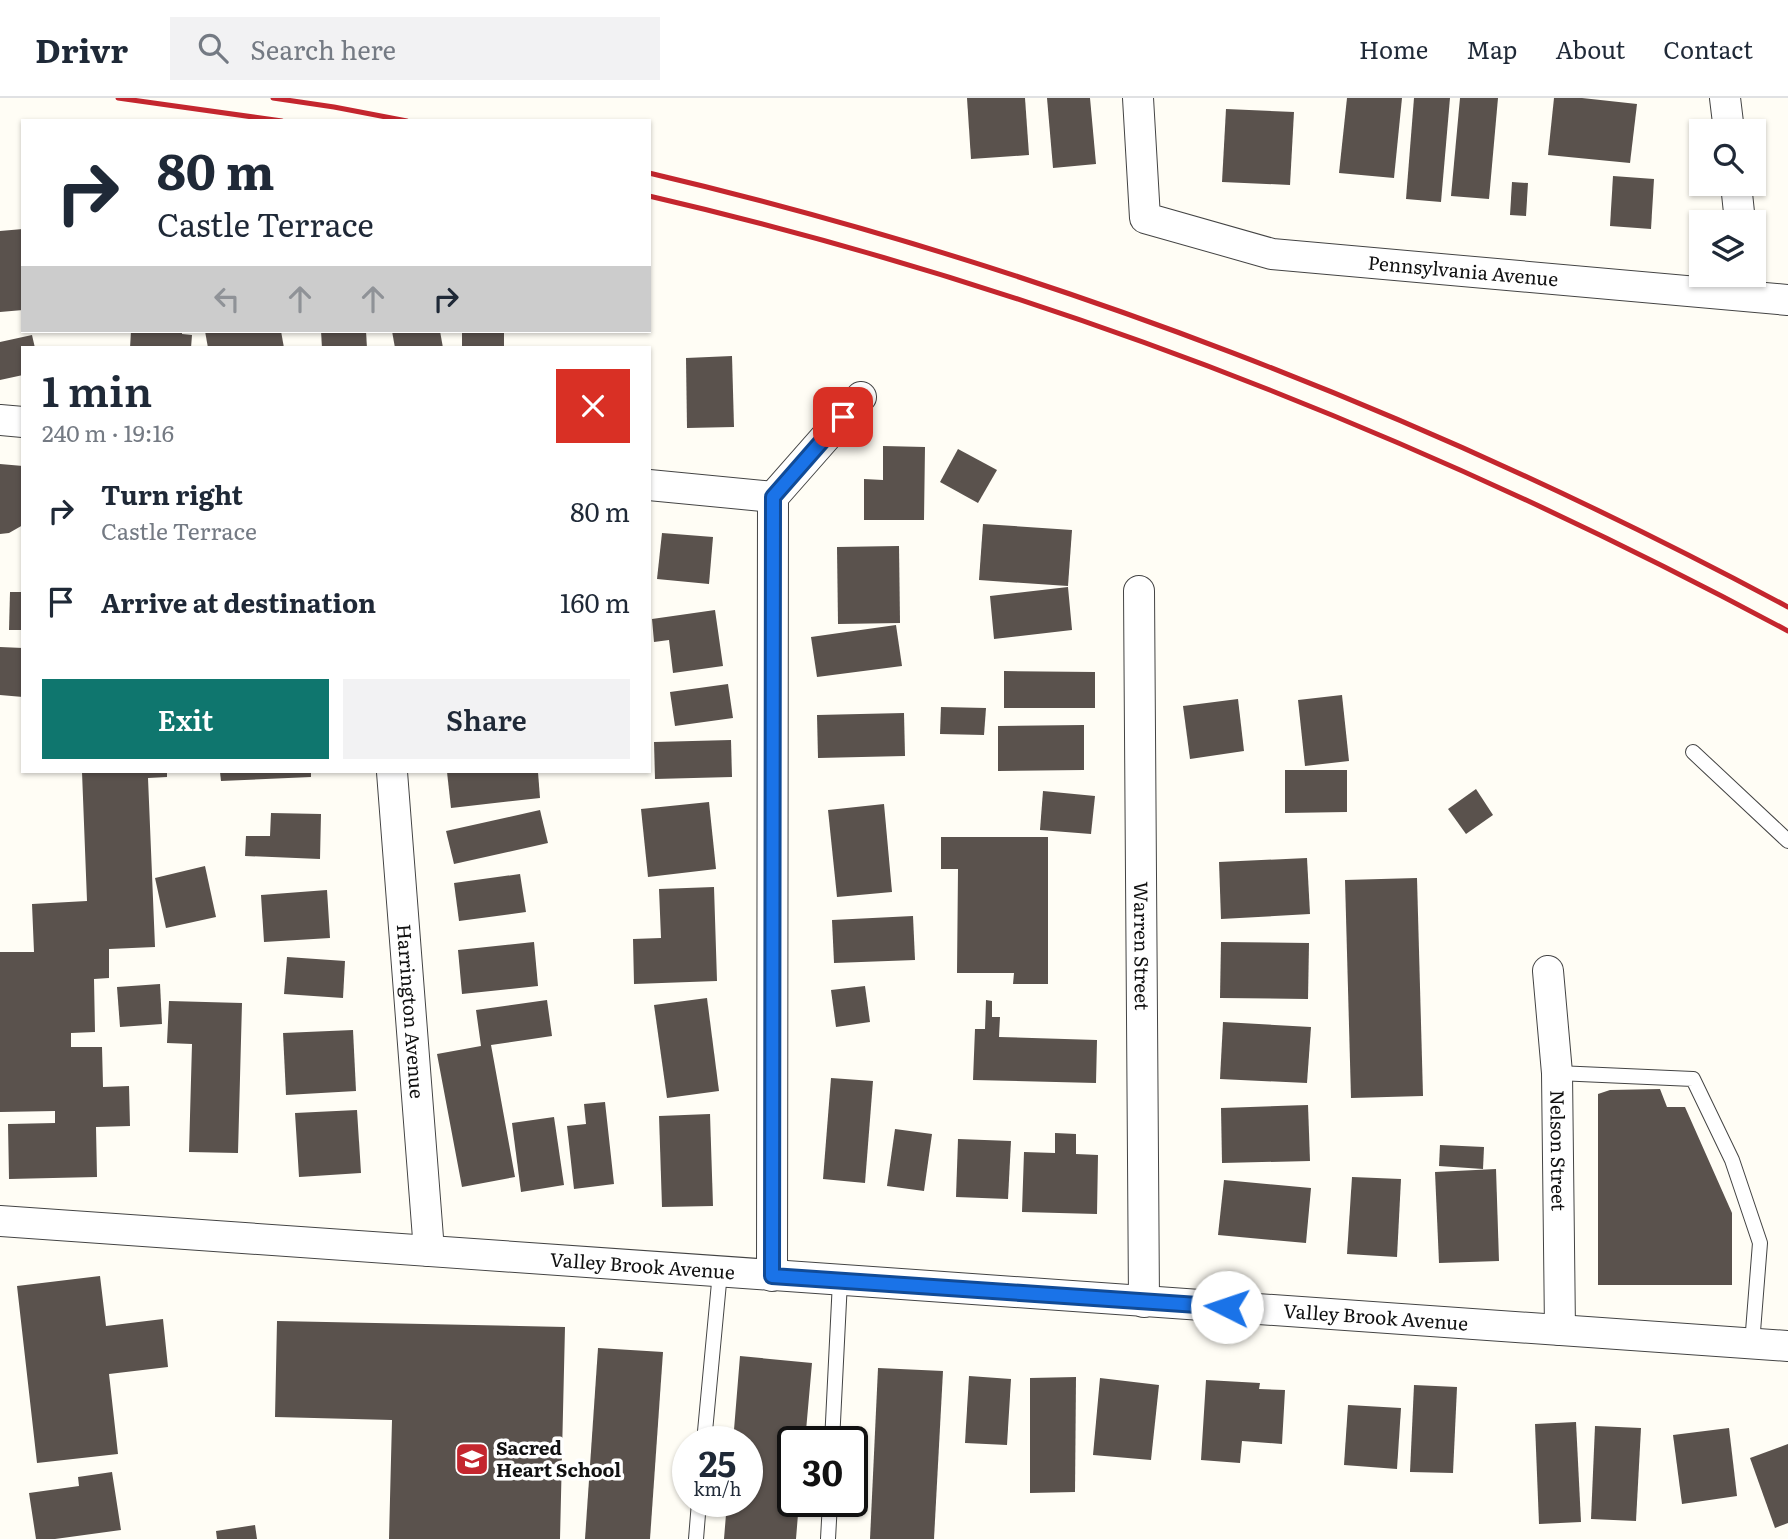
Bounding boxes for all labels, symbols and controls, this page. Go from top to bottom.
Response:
search box [170,17,660,80]
text: Drivr [35,24,128,73]
icon: search [194,29,232,67]
text: Search here [250,29,396,68]
text: Home [1359,31,1428,66]
text: Map [1466,31,1517,66]
text: About [1555,31,1625,66]
text: Contact [1663,31,1753,66]
map controls [1689,119,1766,287]
button: search [1689,119,1766,196]
text: 80 m [157,132,275,205]
icon: right [42,147,133,238]
text: Castle Terrace [157,199,374,247]
button: layers [1689,210,1766,287]
street label: Pennsylvania Avenue [1367,248,1560,292]
icon: left [208,280,246,318]
icon: ahead [281,280,319,318]
icon: ahead [354,280,392,318]
icon: right [427,280,465,318]
text: 1 min [42,358,152,420]
button: close [556,369,630,443]
pin [813,387,873,447]
icon: arrive [824,398,862,436]
text: 240 m · 19:16 [42,415,174,449]
text: Turn right [101,474,243,513]
text: 80 m [570,491,630,530]
icon: right [42,492,80,530]
text: Castle Terrace [101,513,257,547]
text: Arrive at destination [101,582,376,621]
text: 160 m [560,582,630,621]
icon: arrive [42,583,80,621]
button: Exit [42,679,329,759]
button: Share [343,679,630,759]
street label: Warren Street [1128,881,1157,1011]
street label: Harrington Avenue [391,923,432,1100]
street label: Nelson Street [1544,1090,1574,1212]
street label: Valley Brook Avenue [549,1244,736,1285]
position arrow [1190,1270,1264,1344]
street label: Valley Brook Avenue [1282,1296,1469,1337]
speed limit sign: 30 [777,1426,868,1517]
place label: Sacred Heart School [496,1433,621,1483]
text: 25 [699,1436,736,1488]
school or university icon: Sacred Heart School [453,1440,491,1478]
text: km/h [694,1475,741,1502]

